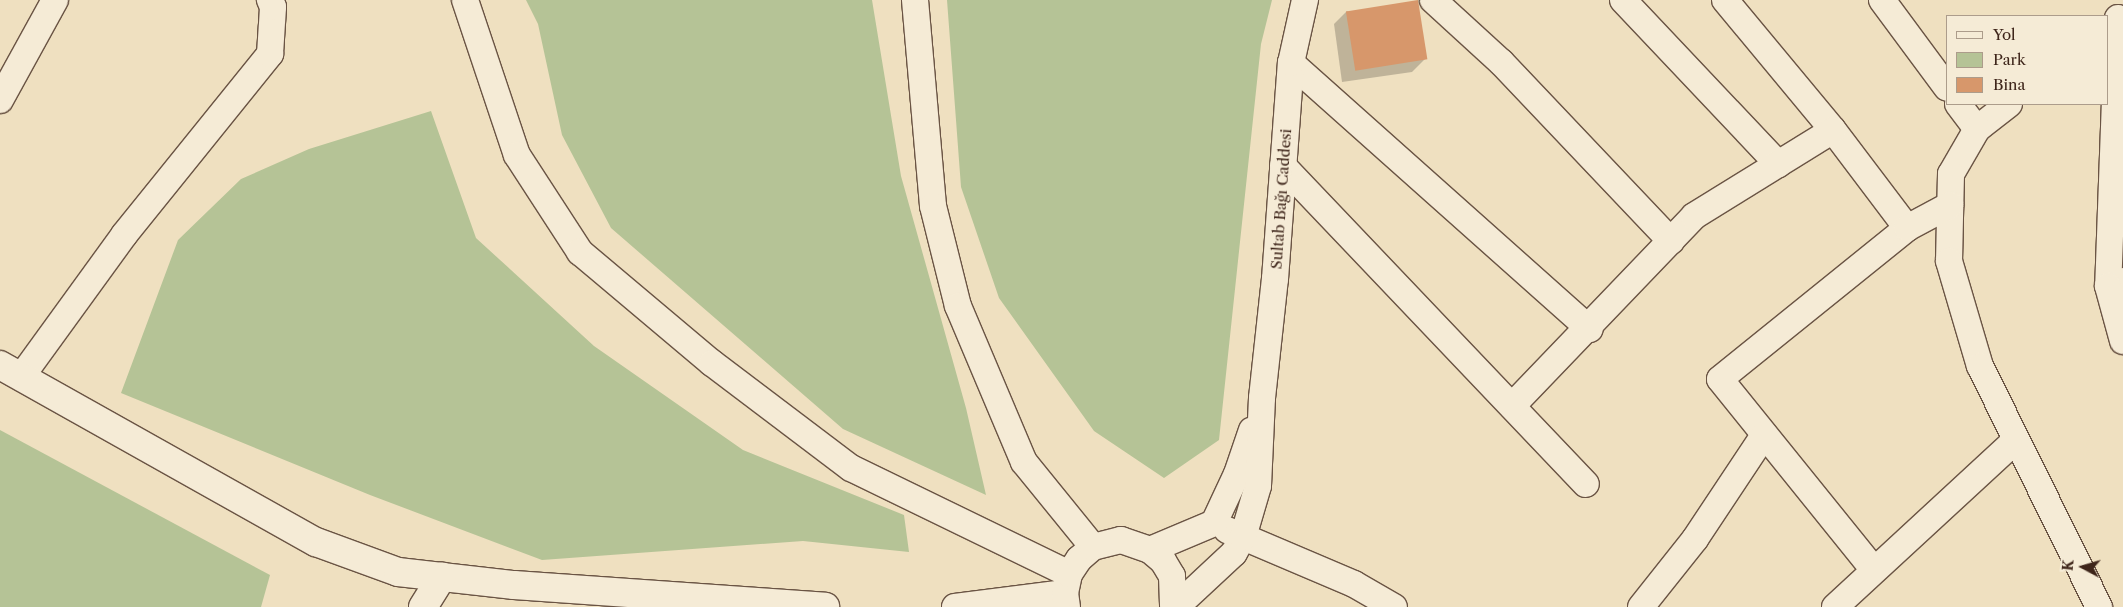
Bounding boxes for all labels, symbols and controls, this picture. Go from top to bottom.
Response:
legend [1946,15,2108,105]
text: Yol [1993,25,2016,44]
text: Park [1993,50,2026,69]
text: Bina [1993,75,2025,94]
street label: Sultab Bağı Caddesi [1267,128,1295,270]
north arrow [2058,542,2108,592]
text: K [2059,559,2078,572]

